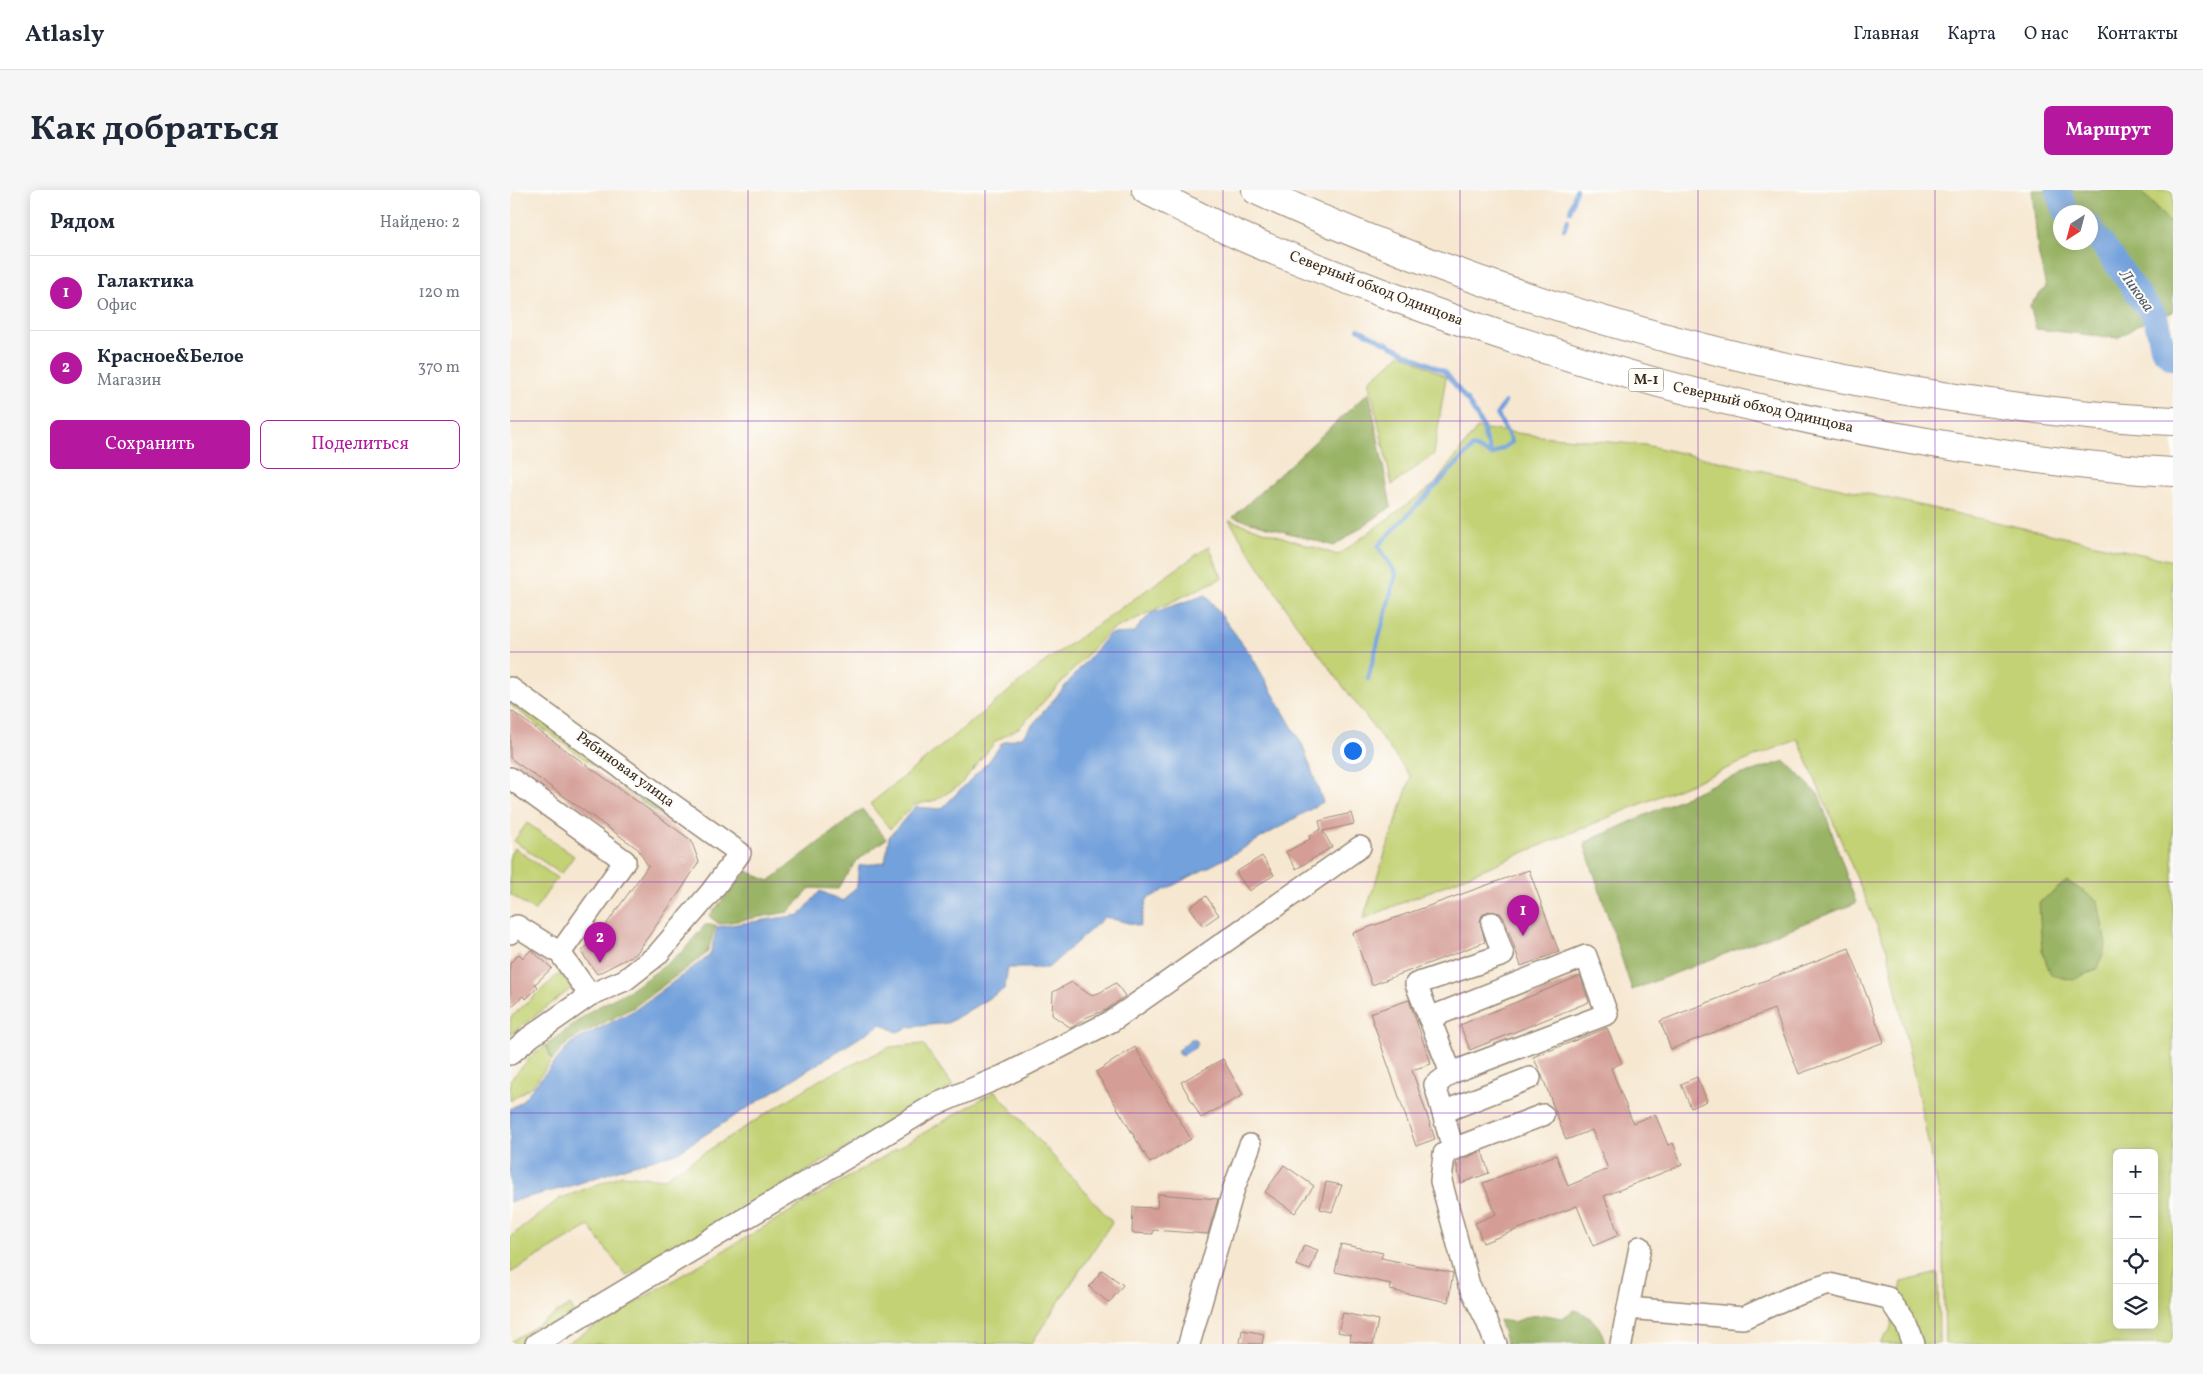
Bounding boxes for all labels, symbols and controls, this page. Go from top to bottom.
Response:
text: Atlasly [25,18,104,52]
text: Главная [1853,22,1919,47]
text: Карта [1947,22,1996,47]
text: О нас [2024,22,2069,47]
text: Контакты [2097,22,2178,47]
text: Как добраться [30,106,279,154]
button: Маршрут [2044,106,2173,155]
north arrow [2053,205,2098,250]
text: Рядом [50,208,115,237]
text: Найдено: 2 [380,212,460,234]
street label: Северный обход Одинцова [1286,246,1466,332]
water label: Ликова [2113,264,2159,317]
text: Галактика [97,269,194,295]
text: 1 [63,282,69,304]
text: 120 m [418,282,460,304]
text: Офис [97,295,137,317]
text: Красное&Белое [97,344,244,370]
text: 2 [62,357,70,379]
text: 370 m [418,357,460,379]
road number: М-1 [1628,368,1664,392]
text: Магазин [97,370,161,392]
street label: Северный обход Одинцова [1671,377,1855,439]
button: Сохранить [50,420,250,469]
button: Поделиться [260,420,460,469]
street label: Рябиновая улица [571,727,679,813]
your location [1340,738,1366,764]
pin: 1 [1507,895,1539,936]
pin: 2 [584,922,616,963]
map controls [2113,1149,2158,1329]
button: + [2113,1149,2158,1194]
button: − [2113,1194,2158,1239]
button: locate [2113,1239,2158,1284]
button: layers [2113,1284,2158,1329]

